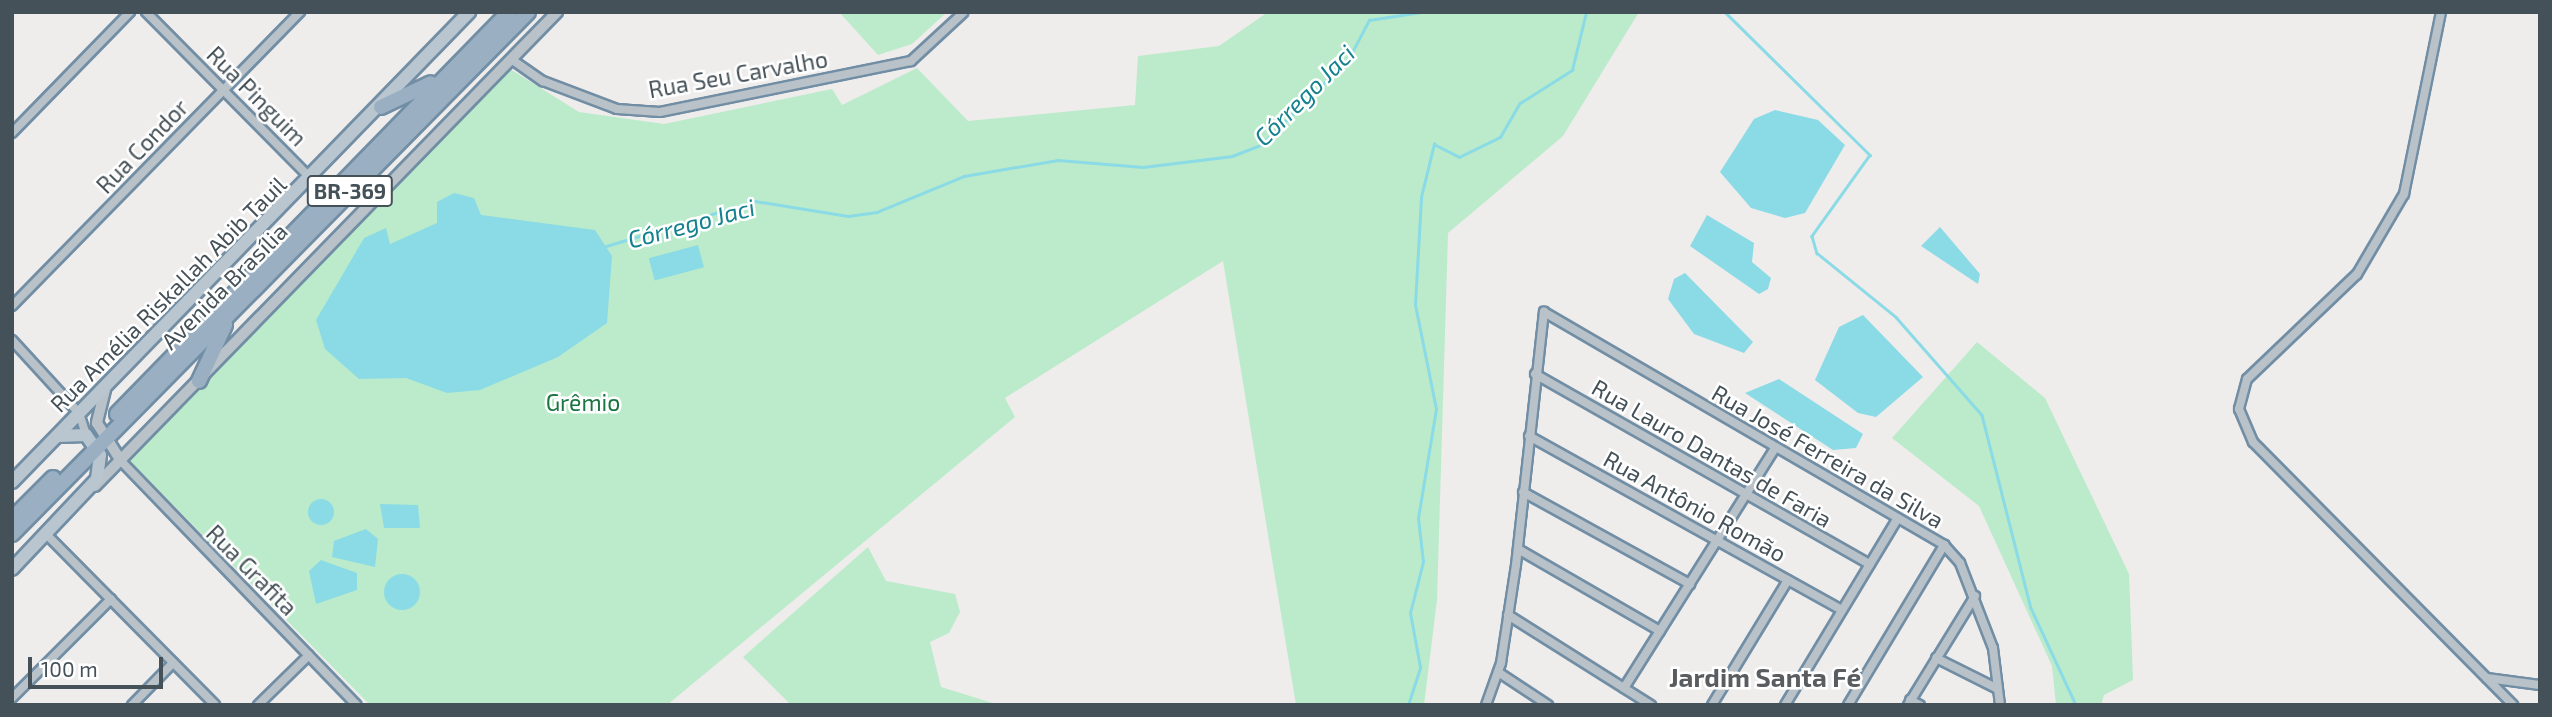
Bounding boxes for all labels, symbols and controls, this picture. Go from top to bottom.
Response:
water label: Córrego Jaci [1248,39,1360,151]
street label: Rua Pinguim [201,40,313,152]
street label: Rua Seu Carvalho [646,45,830,103]
street label: Rua Condor [90,93,194,199]
street label: Rua Amélia Riskallah Abib Tauil [44,170,292,418]
road number: BR-369 [306,174,394,208]
water label: Córrego Jaci [624,192,758,254]
street label: Avenida Brasília [155,217,293,355]
street label: Rua Lauro Dantas de Faria [1587,373,1837,533]
street label: Rua José Ferreira da Silva [1707,378,1949,534]
park label: Grêmio [546,388,620,416]
street label: Rua Antônio Romão [1599,444,1791,568]
street label: Rua Grafita [201,519,303,621]
scale bar [32,644,166,688]
text: 100 m [41,656,98,681]
district label: Jardim Santa Fé [1669,661,1861,693]

